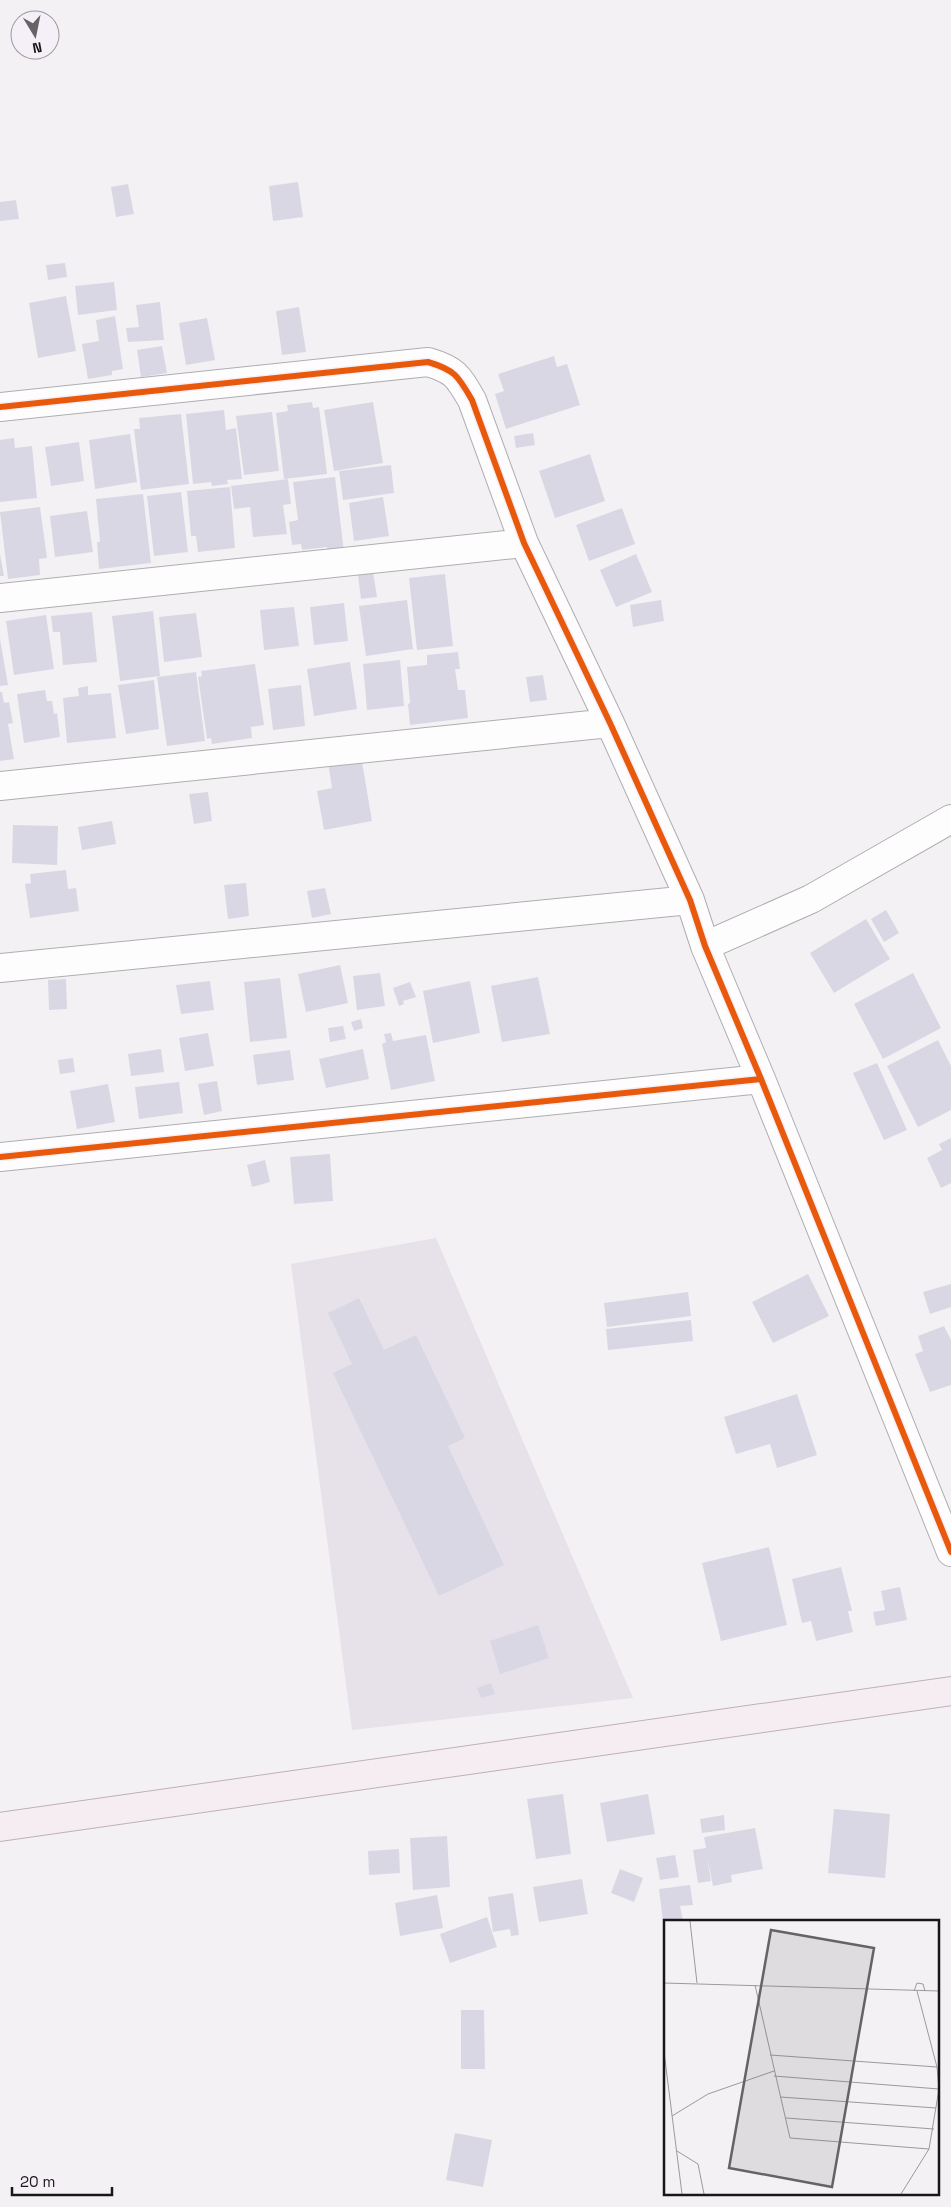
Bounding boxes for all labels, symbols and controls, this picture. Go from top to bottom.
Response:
north arrow [10,10,60,60]
text: N [31,38,43,57]
inset map [664,1920,938,2194]
scale bar [12,2164,112,2196]
text: 20 m [20,2172,55,2191]

